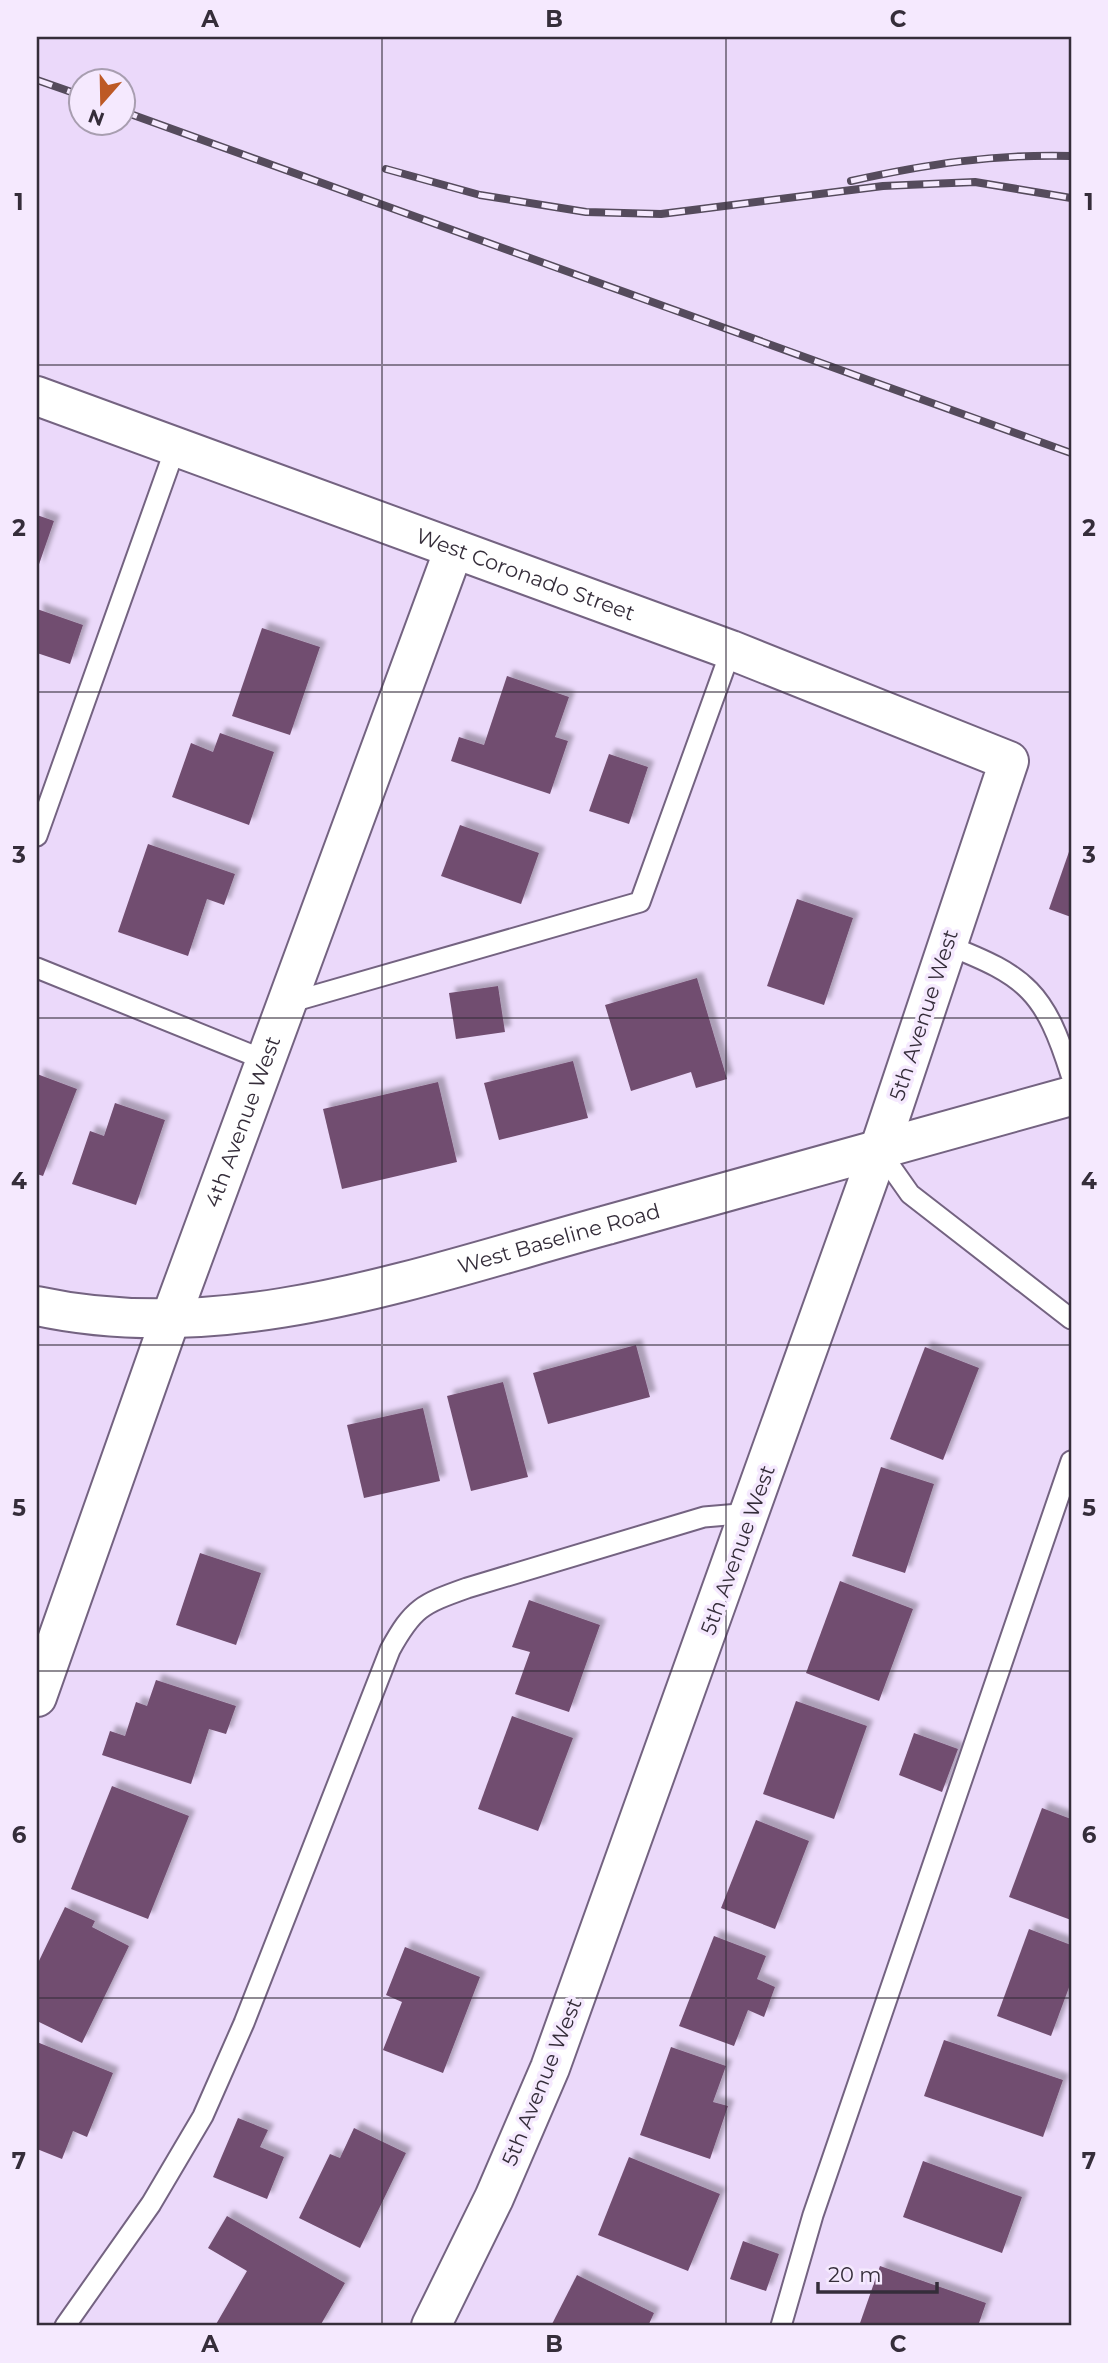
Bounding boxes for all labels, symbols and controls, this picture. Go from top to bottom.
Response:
text: A [200,5,219,33]
text: B [545,5,563,33]
text: C [890,5,907,33]
north arrow [66,66,136,136]
text: N [85,104,108,131]
text: 1 [14,188,24,216]
text: 1 [1084,188,1094,216]
text: 2 [12,514,26,542]
text: 2 [1082,514,1096,542]
street label: West Coronado Street [413,523,638,626]
text: 3 [11,841,26,869]
text: 3 [1081,841,1096,869]
street label: 5th Avenue West [884,926,963,1104]
street label: 4th Avenue West [200,1033,285,1211]
text: 4 [11,1167,27,1195]
text: 4 [1081,1167,1097,1195]
street label: West Baseline Road [455,1198,663,1279]
street label: 5th Avenue West [695,1462,780,1638]
text: 5 [12,1494,26,1522]
text: 5 [1082,1494,1096,1522]
text: 6 [12,1821,27,1849]
text: 6 [1082,1821,1097,1849]
street label: 5th Avenue West [497,1994,587,2169]
text: 7 [12,2147,26,2175]
text: 7 [1082,2147,1096,2175]
scale bar [818,2251,936,2295]
text: 20 m [828,2262,882,2287]
text: A [200,2330,219,2358]
text: B [545,2330,563,2358]
text: C [890,2330,907,2358]

